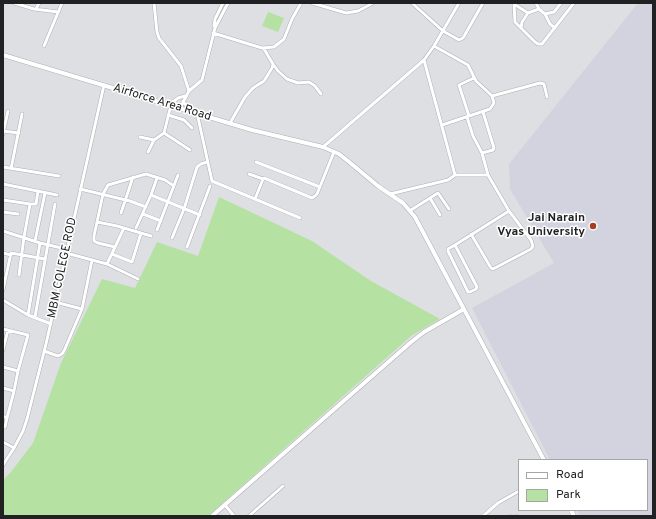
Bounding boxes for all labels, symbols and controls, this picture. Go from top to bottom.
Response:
street label: Airforce Area Road [111,81,213,125]
place label: Jai Narain Vyas University [497,212,585,240]
street label: MBM COLEGE ROD [45,216,81,320]
marker: Jai Narain Vyas University [588,221,598,231]
legend [518,459,648,511]
text: Road [556,467,584,483]
text: Park [556,487,581,503]

